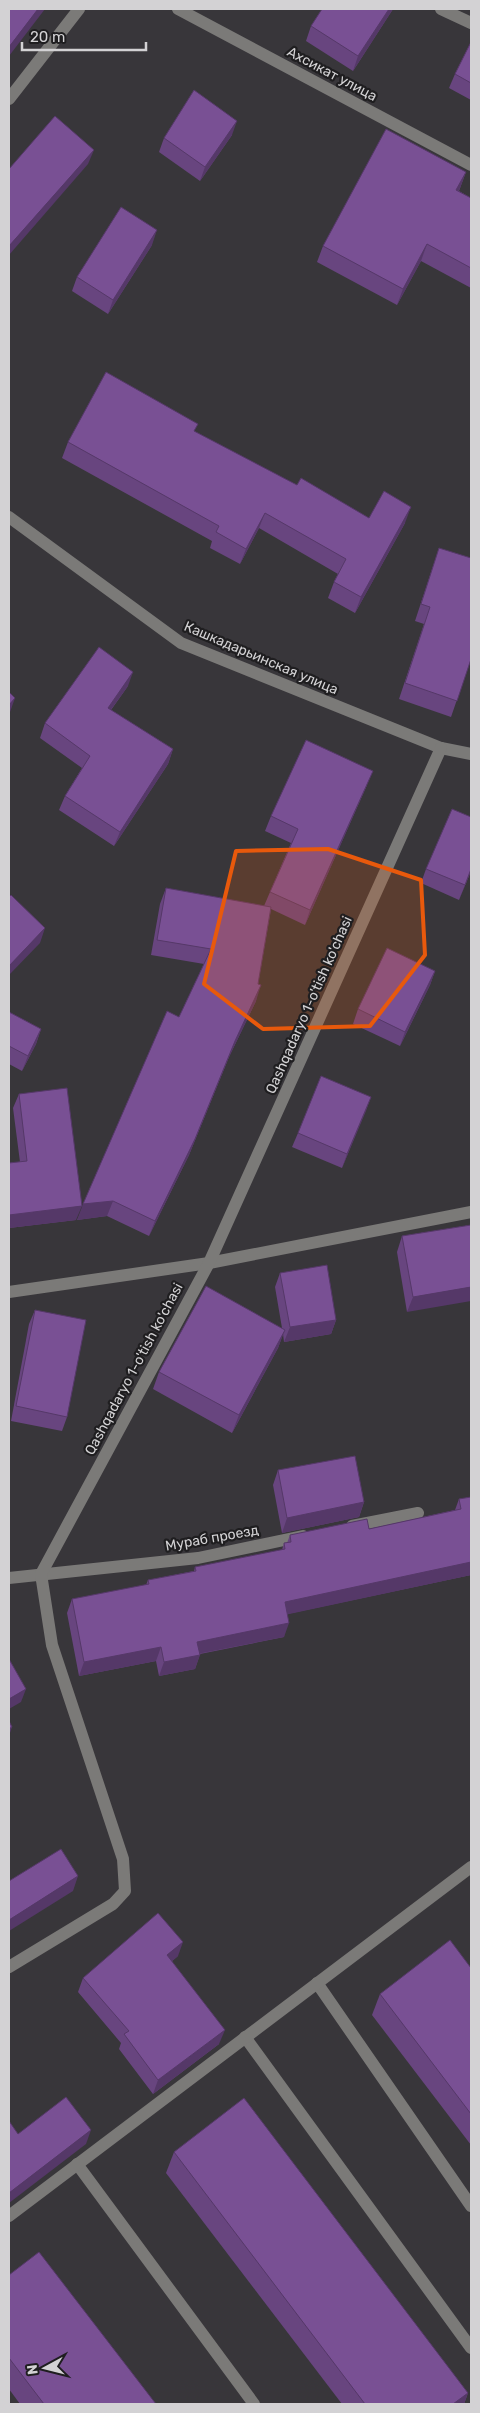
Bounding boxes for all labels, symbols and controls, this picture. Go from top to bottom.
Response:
scale bar [22,20,146,52]
text: 20 m [30,28,65,46]
street label: Ахсикат улица [284,43,380,105]
street label: Кашкадарьинская улица [181,618,341,698]
street label: Qashqadaryo 1-o'tish ko'chasi [262,914,356,1096]
street label: Qashqadaryo 1-o'tish ko'chasi [81,1280,187,1458]
street label: Мураб проезд [164,1521,260,1555]
north arrow [20,2343,70,2393]
text: N [24,2363,42,2376]

